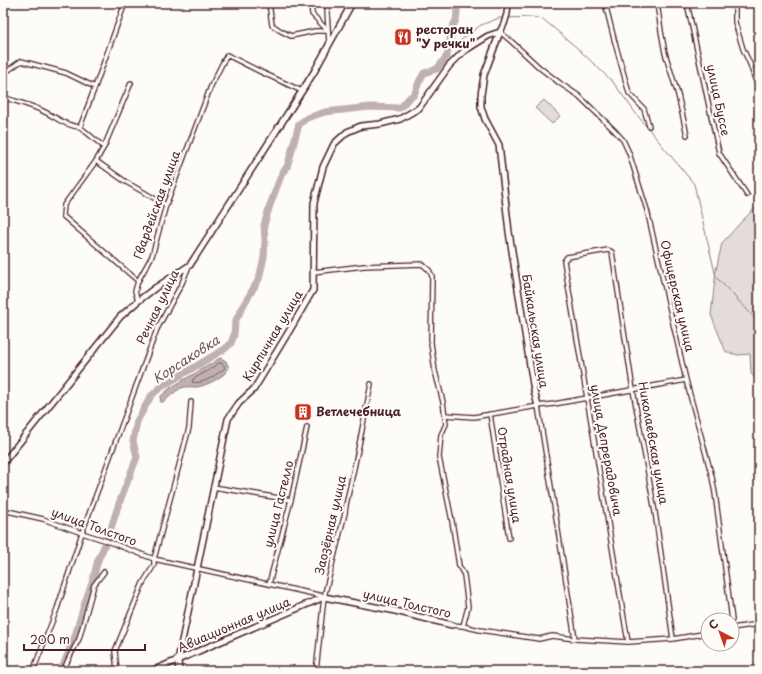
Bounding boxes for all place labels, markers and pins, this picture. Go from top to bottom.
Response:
place label: ресторан "У речки" [416,20,475,52]
restaurant icon: ресторан "У речки" [393,27,413,47]
building icon: Ветлечебница [293,402,313,422]
place label: Ветлечебница [316,402,402,420]

